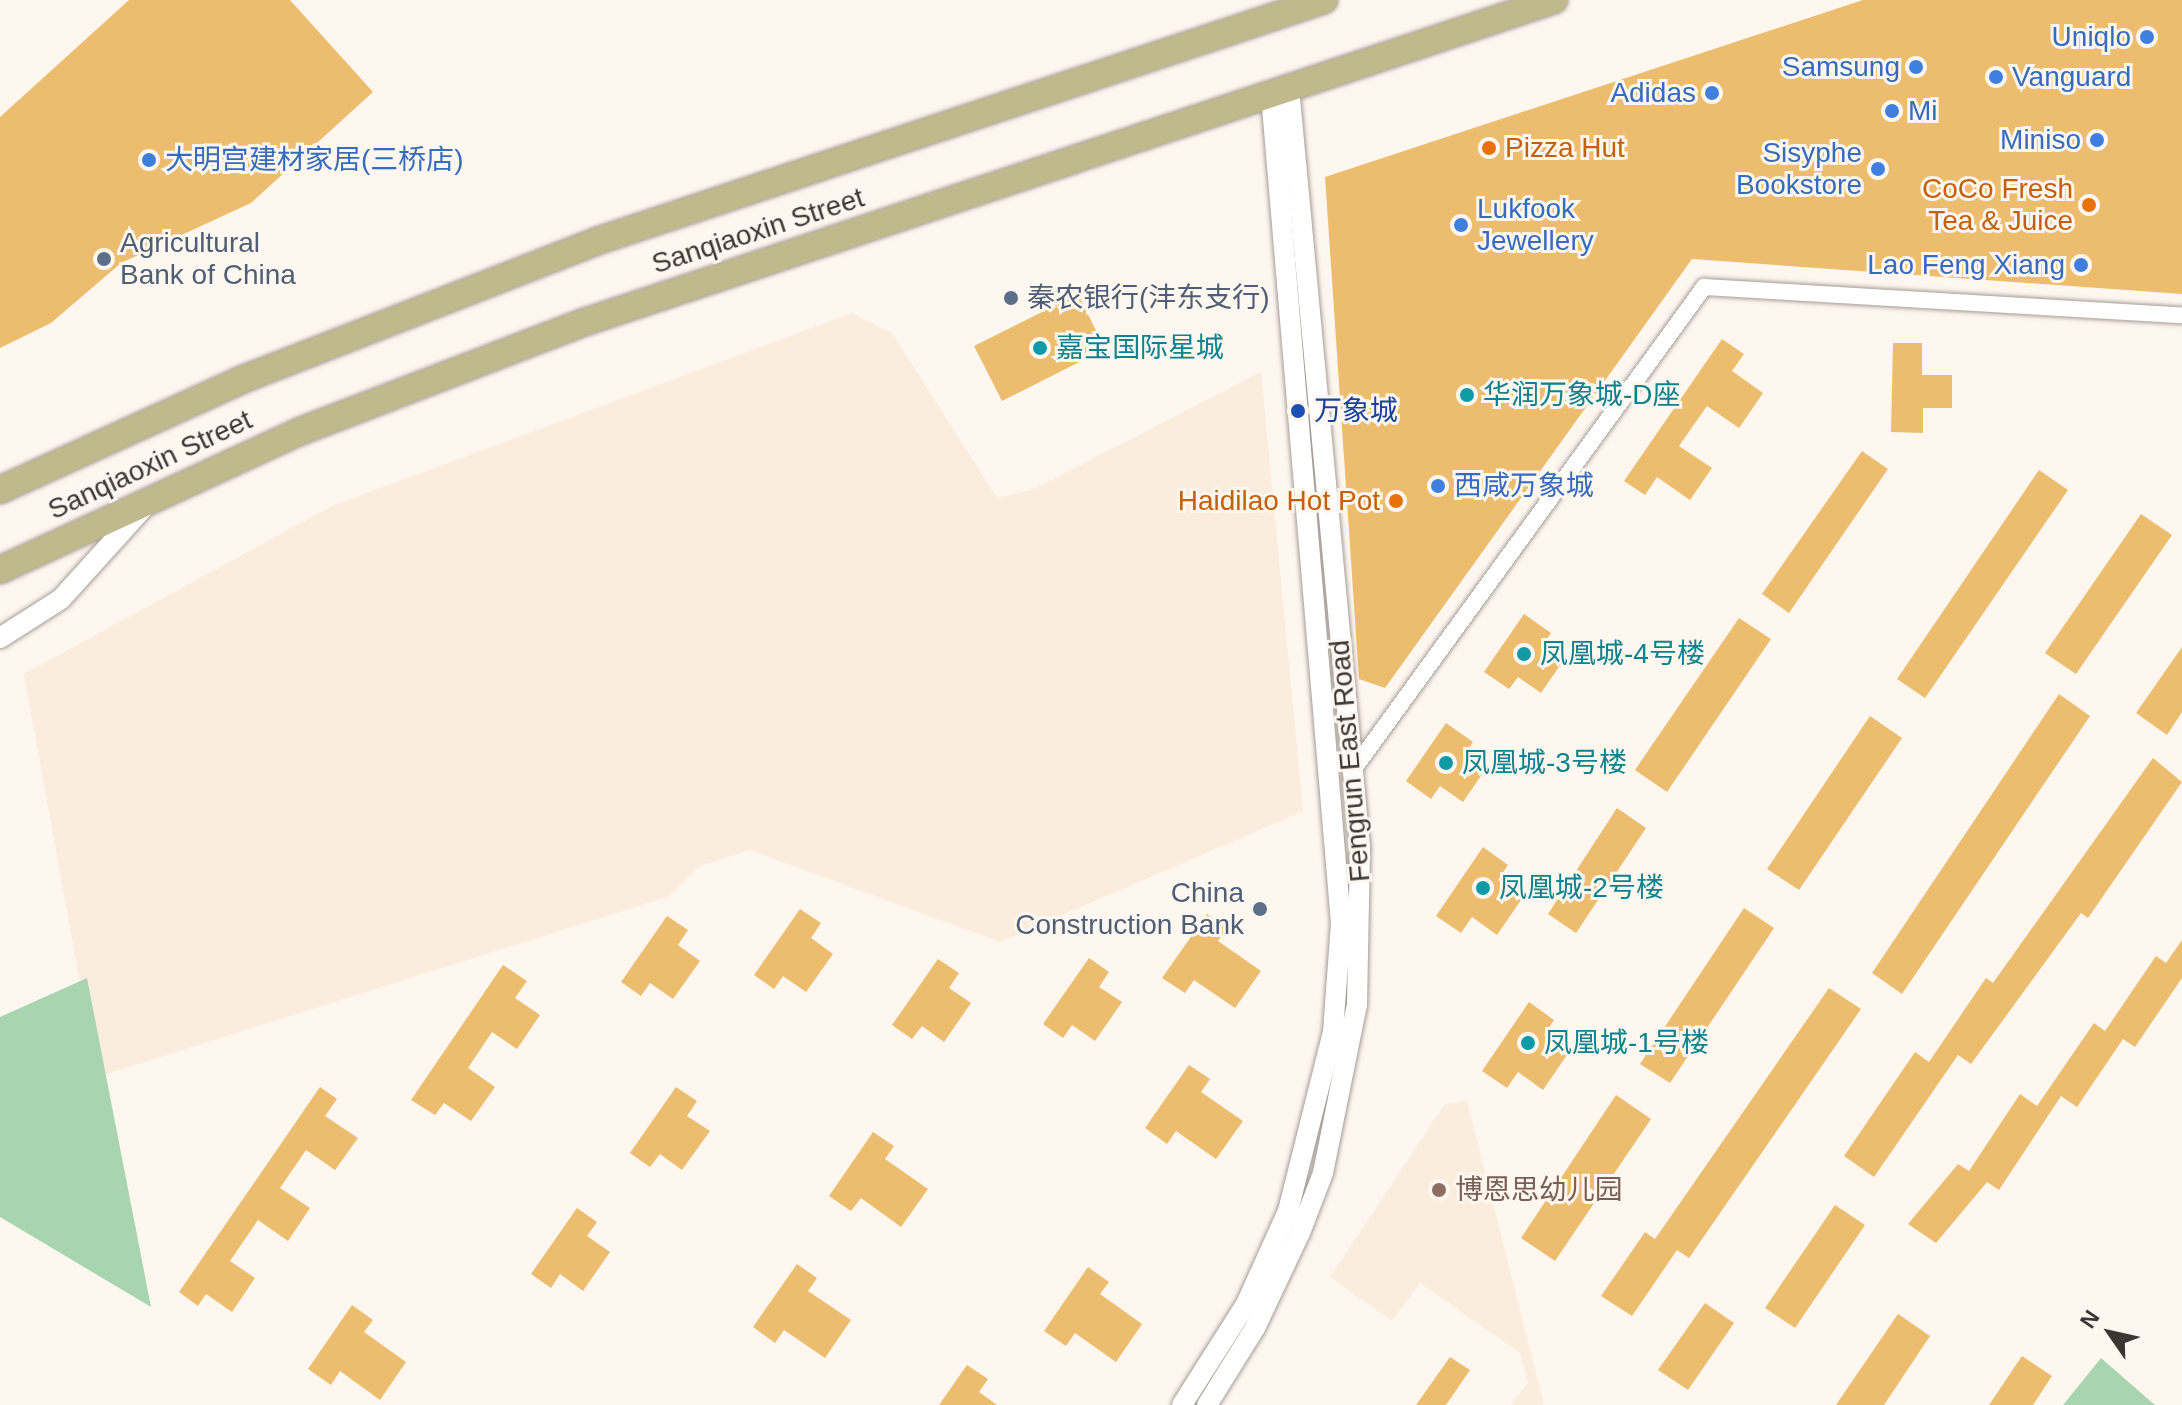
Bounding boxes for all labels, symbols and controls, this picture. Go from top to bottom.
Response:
place label: Uniqlo [2052,20,2131,54]
marker: Uniqlo [2138,28,2156,46]
place label: Samsung [1782,50,1900,84]
marker: Samsung [1907,58,1925,76]
place label: Vanguard [2012,60,2131,94]
marker: Vanguard [1987,68,2005,86]
place label: Adidas [1610,76,1696,110]
marker: Adidas [1703,84,1721,102]
place label: Mi [1908,94,1938,128]
marker: Mi [1883,102,1901,120]
place label: Miniso [2000,123,2081,157]
place label: Pizza Hut [1505,131,1625,165]
marker: Miniso [2088,131,2106,149]
place label: Sisyphe Bookstore [1736,136,1862,202]
marker: Pizza Hut [1480,139,1498,157]
place label: 大明宫建材家居(三桥店) [165,143,464,177]
marker: 大明宫建材家居(三桥店) [140,151,158,169]
marker: Sisyphe Bookstore [1869,160,1887,178]
place label: CoCo Fresh Tea & Juice [1922,172,2073,238]
street label: Sanqiaoxin Street [648,181,868,281]
place label: Lukfook Jewellery [1477,192,1594,258]
marker: CoCo Fresh Tea & Juice [2080,196,2098,214]
marker: Lukfook Jewellery [1452,216,1470,234]
place label: Agricultural Bank of China [120,226,296,292]
place label: Lao Feng Xiang [1867,248,2065,282]
marker: Agricultural Bank of China [95,250,113,268]
marker: Lao Feng Xiang [2072,256,2090,274]
place label: 秦农银行(沣东支行) [1027,281,1270,315]
marker: 秦农银行(沣东支行) [1002,289,1020,307]
place label: 嘉宝国际星城 [1056,331,1224,365]
marker: 嘉宝国际星城 [1031,339,1049,357]
place label: 华润万象城-D座 [1483,378,1681,412]
marker: 华润万象城-D座 [1458,386,1476,404]
place label: 万象城 [1314,394,1398,428]
marker: 万象城 [1289,402,1307,420]
street label: Sanqiaoxin Street [43,403,257,527]
place label: 西咸万象城 [1454,469,1594,503]
marker: 西咸万象城 [1429,477,1447,495]
place label: Haidilao Hot Pot [1178,484,1380,518]
marker: Haidilao Hot Pot [1387,492,1405,510]
place label: 凤凰城-4号楼 [1540,637,1705,671]
street label: Fengrun East Road [1323,639,1377,883]
marker: 凤凰城-4号楼 [1515,645,1533,663]
place label: 凤凰城-3号楼 [1462,746,1627,780]
marker: 凤凰城-3号楼 [1437,754,1455,772]
place label: 凤凰城-2号楼 [1499,871,1664,905]
place label: China Construction Bank [1015,876,1244,942]
marker: 凤凰城-2号楼 [1474,879,1492,897]
marker: China Construction Bank [1251,900,1269,918]
place label: 凤凰城-1号楼 [1544,1026,1709,1060]
marker: 凤凰城-1号楼 [1519,1034,1537,1052]
place label: 博恩思幼儿园 [1455,1173,1623,1207]
marker: 博恩思幼儿园 [1430,1181,1448,1199]
north arrow [2070,1293,2150,1373]
text: N [2075,1306,2104,1333]

